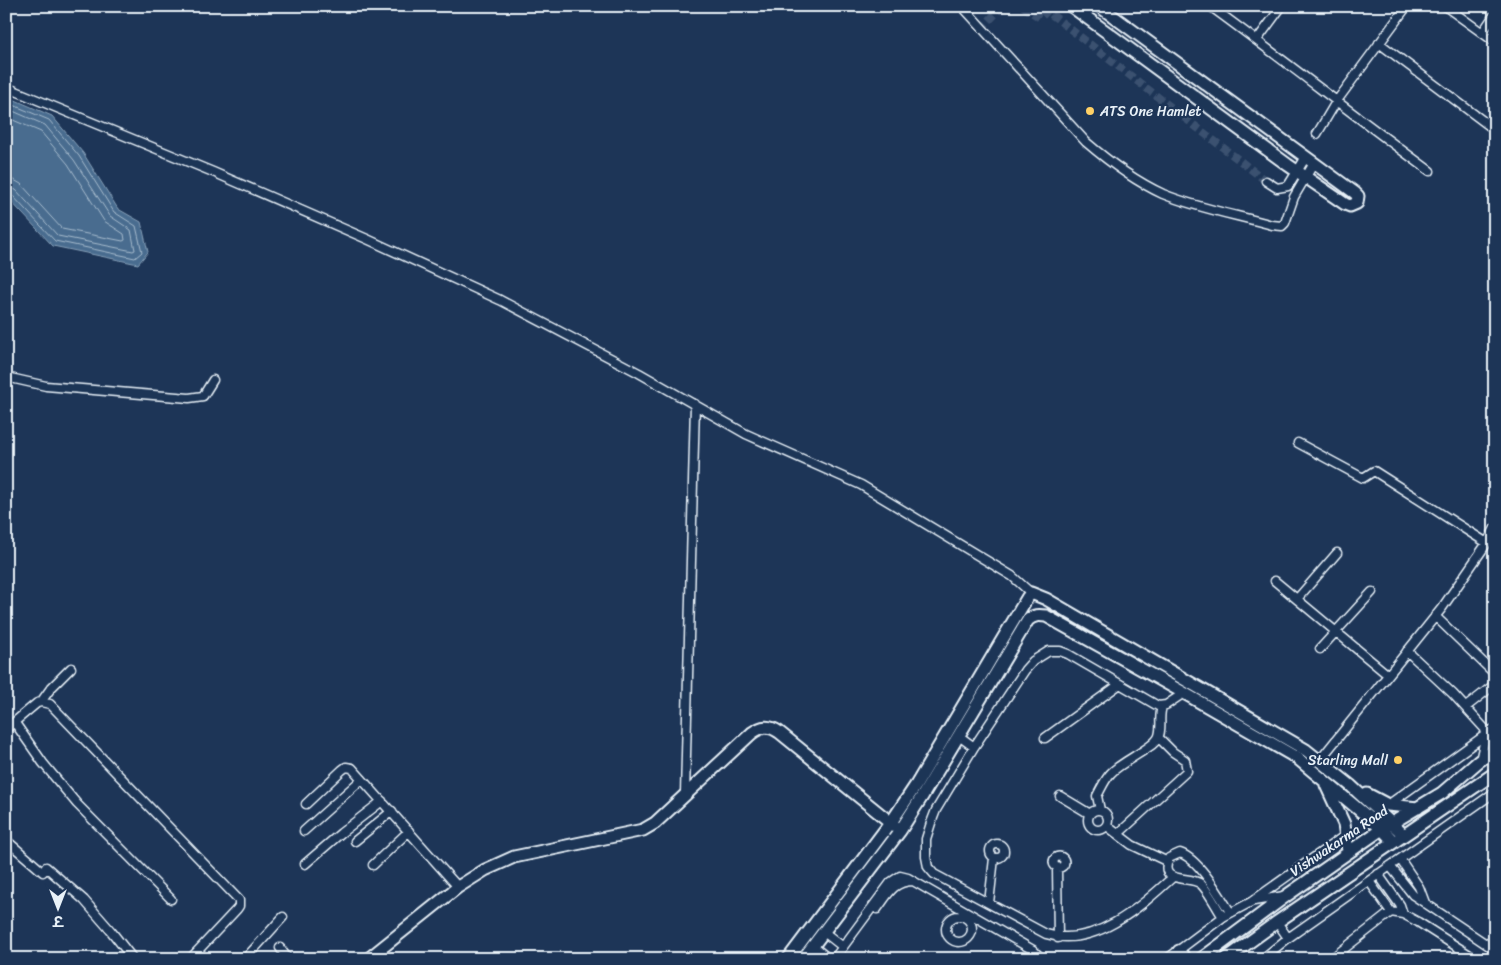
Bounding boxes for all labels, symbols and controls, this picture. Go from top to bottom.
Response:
place label: ATS One Hamlet [1099,99,1201,124]
marker: ATS One Hamlet [1084,105,1096,117]
place label: Starling Mall [1308,748,1389,773]
marker: Starling Mall [1392,754,1404,766]
street label: Vishwakarma Road [1285,798,1395,883]
north arrow [32,882,82,932]
text: उ [52,908,65,933]

